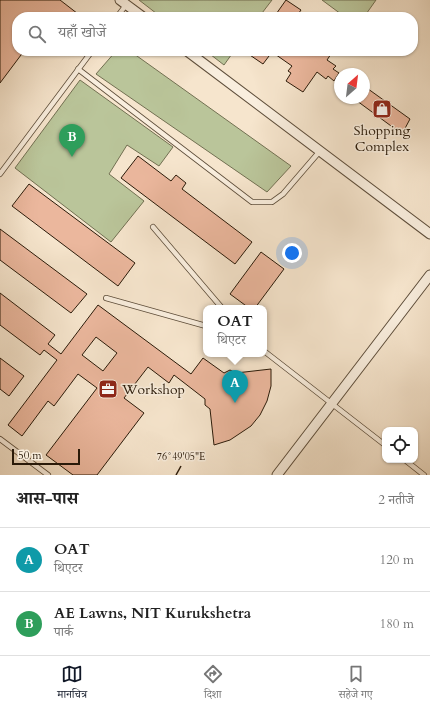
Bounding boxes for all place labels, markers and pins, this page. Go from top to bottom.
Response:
shop icon: Shopping Complex [371,98,393,120]
place label: Shopping Complex [354,121,411,156]
pin: B [59,124,85,157]
pin: A [222,370,248,403]
office icon: Workshop [97,378,119,400]
place label: Workshop [121,380,185,399]

